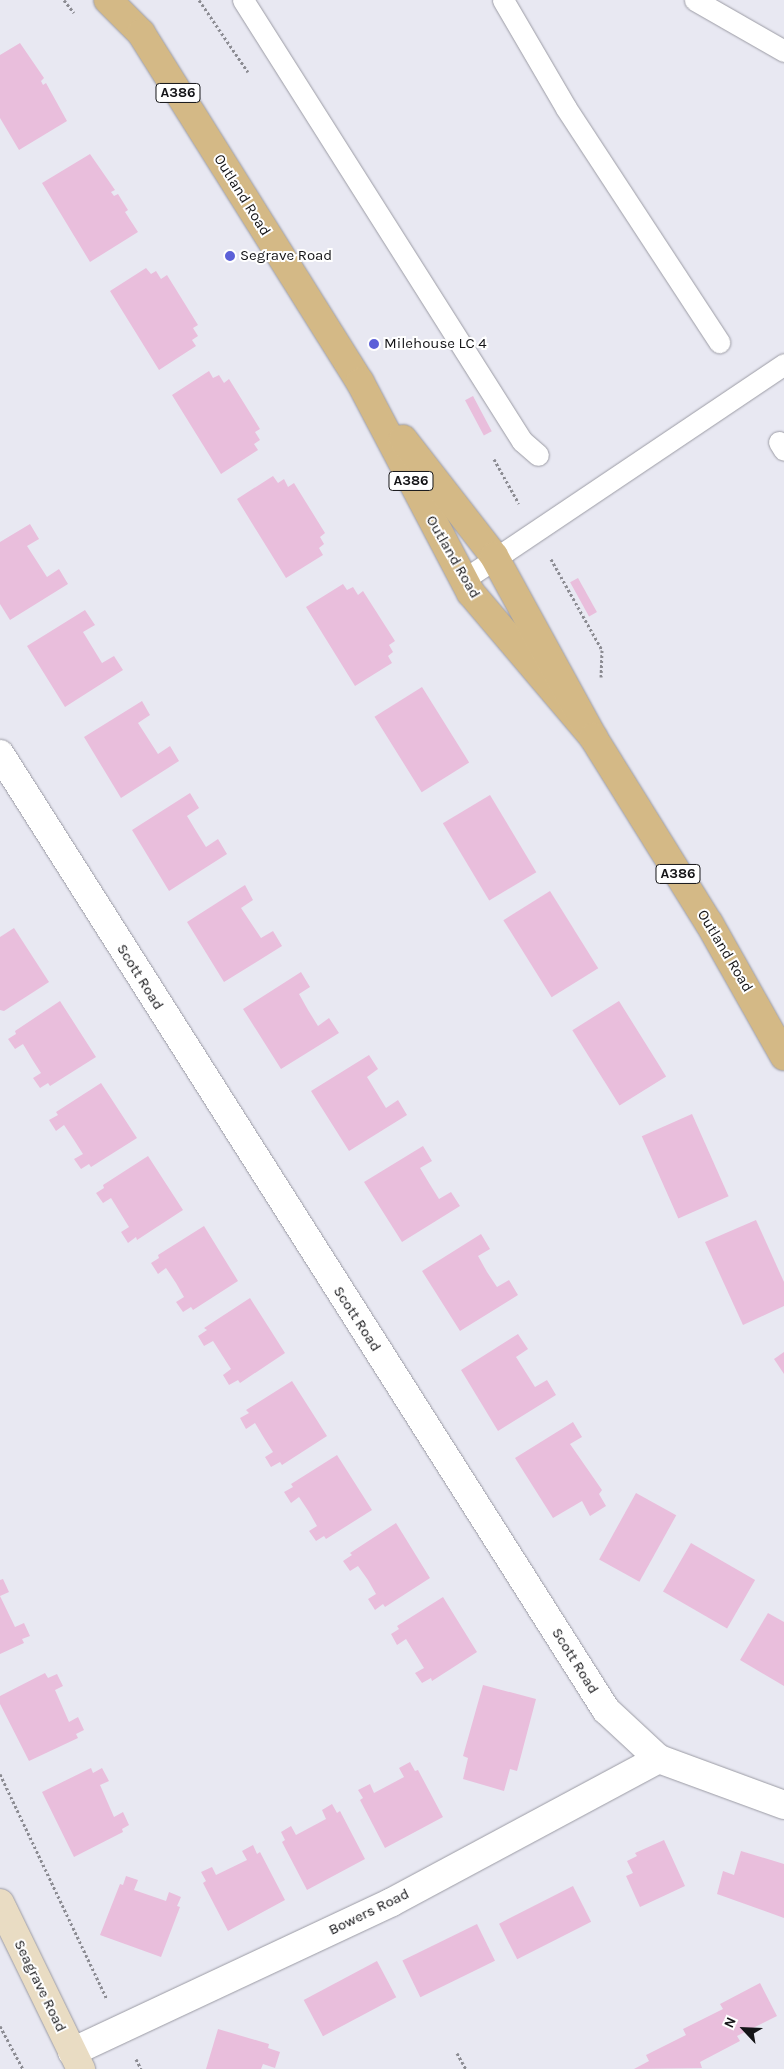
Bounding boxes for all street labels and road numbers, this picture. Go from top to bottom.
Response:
road number: A386 [154,82,202,105]
street label: Outland Road [210,151,274,239]
road number: A386 [387,470,435,492]
street label: Outland Road [422,512,484,602]
road number: A386 [654,862,702,886]
street label: Outland Road [693,907,757,995]
street label: Scott Road [113,941,167,1013]
street label: Scott Road [329,1283,385,1355]
street label: Scott Road [548,1625,602,1697]
street label: Bowers Road [326,1885,412,1939]
street label: Seagrave Road [10,1937,70,2035]

